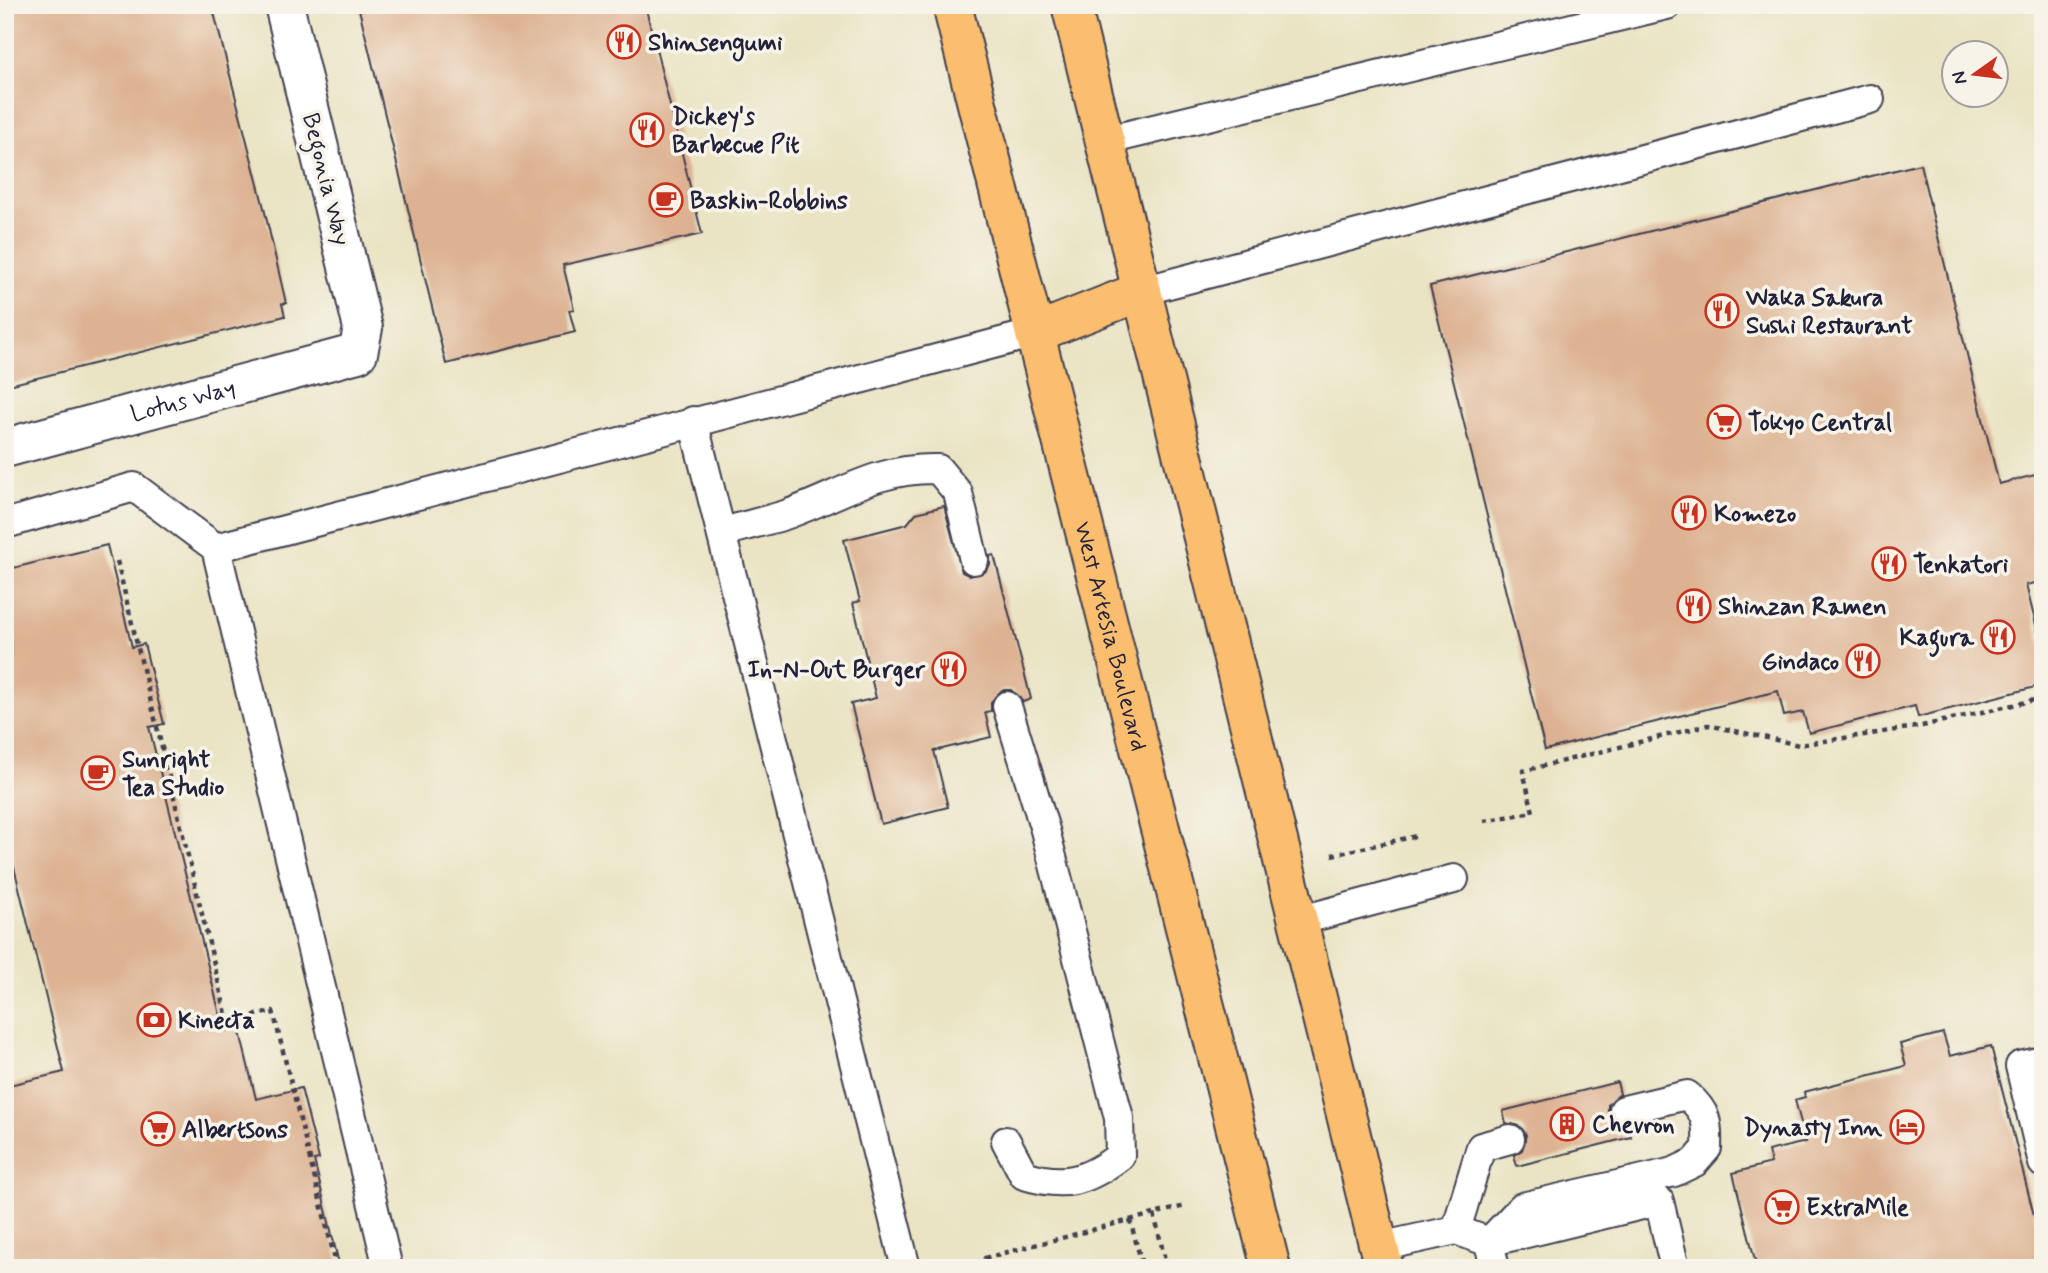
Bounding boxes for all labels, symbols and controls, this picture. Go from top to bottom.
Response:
restaurant icon: Shinsengumi [605,23,643,61]
place label: Shinsengumi [648,28,783,62]
north arrow [1940,38,2010,108]
text: N [1946,69,1974,87]
place label: Dickey's Barbecue Pit [672,102,799,161]
street label: Begonia Way [291,110,357,250]
restaurant icon: Dickey's Barbecue Pit [628,111,666,149]
cafe icon: Baskin-Robbins [647,181,685,219]
place label: Baskin-Robbins [690,186,848,217]
place label: Waka Sakura Sushi Restaurant [1745,283,1913,342]
restaurant icon: Waka Sakura Sushi Restaurant [1703,292,1741,330]
street label: Lotus Way [127,373,239,431]
supermarket icon: Tokyo Central [1705,403,1743,441]
place label: Tokyo Central [1748,408,1892,439]
restaurant icon: Komezo [1670,494,1708,532]
place label: Komezo [1714,499,1796,530]
street label: West Artesia Boulevard [1066,519,1154,755]
restaurant icon: Tenkatori [1870,545,1908,583]
place label: Tenkatori [1913,550,2009,581]
restaurant icon: Shinzan Ramen [1675,587,1713,625]
place label: Shinzan Ramen [1718,592,1887,623]
restaurant icon: Kagura [1979,618,2017,656]
place label: Kagura [1900,623,1975,657]
restaurant icon: Gindaco [1844,642,1882,680]
place label: Gindaco [1762,647,1839,678]
restaurant icon: In-N-Out Burger [930,650,968,688]
place label: In-N-Out Burger [747,655,926,687]
place label: Sunright Tea Studio [122,745,224,804]
cafe icon: Sunright Tea Studio [79,754,117,792]
bank icon: Kinecta [135,1001,173,1039]
place label: Kinecta [178,1006,255,1037]
building icon: Chevron [1548,1105,1586,1143]
hotel icon: Dynasty Inn [1888,1108,1926,1146]
supermarket icon: Albertsons [139,1110,177,1148]
place label: Chevron [1592,1110,1675,1141]
place label: Dynasty Inn [1743,1113,1882,1144]
place label: Albertsons [182,1115,288,1146]
supermarket icon: ExtraMile [1763,1188,1801,1226]
place label: ExtraMile [1806,1193,1909,1224]

